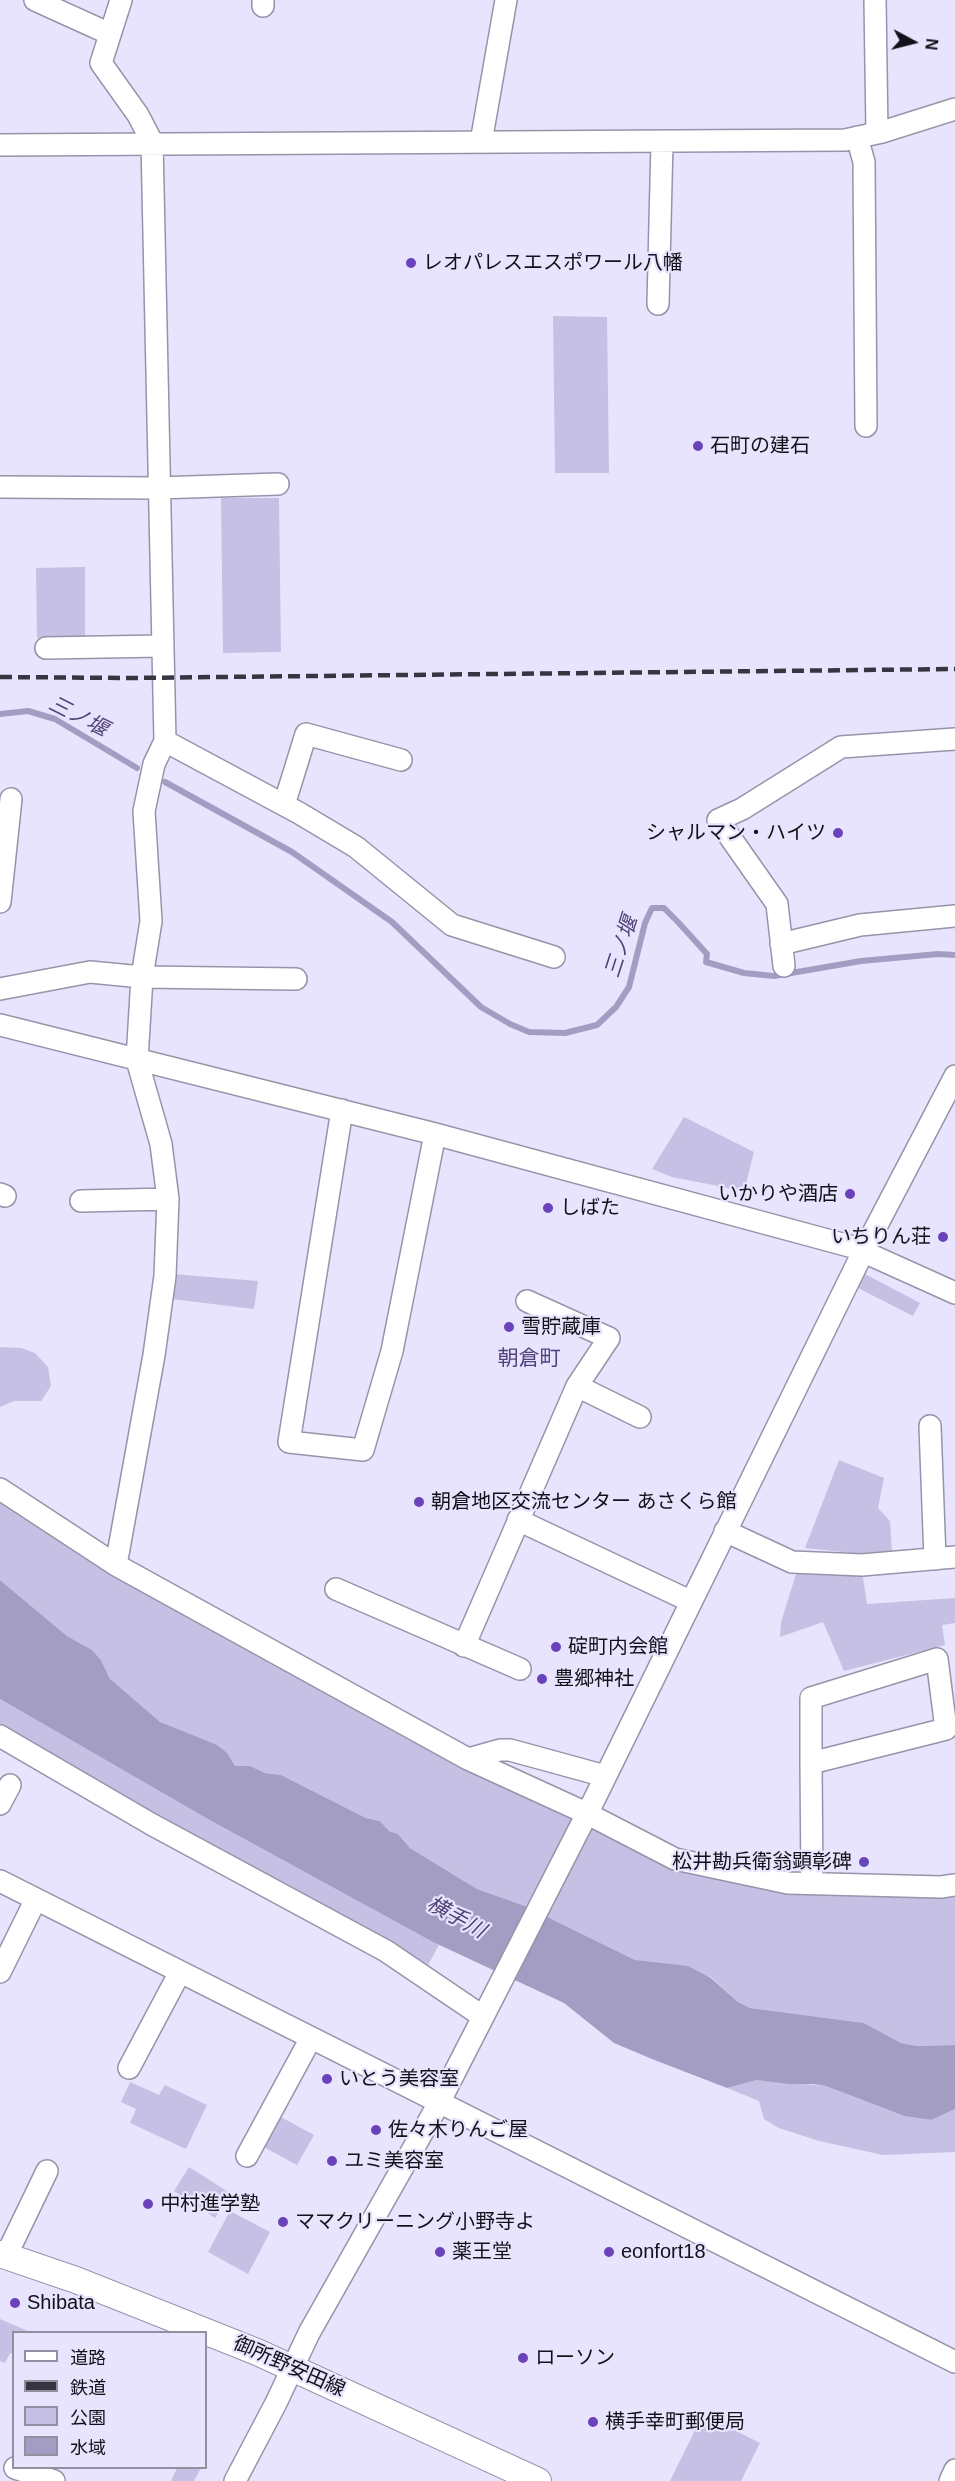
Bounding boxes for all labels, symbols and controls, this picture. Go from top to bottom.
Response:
north arrow [883,12,943,72]
text: N [922,37,941,51]
place label: レオパレスエスポワール八幡 [423,251,683,275]
marker: レオパレスエスポワール八幡 [404,256,418,270]
place label: 石町の建石 [710,434,810,458]
marker: 石町の建石 [691,439,705,453]
water label: 三ノ堰 [44,691,112,743]
place label: シャルマン・ハイツ [646,821,826,845]
marker: シャルマン・ハイツ [831,826,845,840]
water label: 三ノ堰 [600,913,644,981]
place label: いかりや酒店 [718,1182,838,1206]
marker: いかりや酒店 [843,1187,857,1201]
place label: しばた [560,1196,620,1220]
marker: しばた [541,1201,555,1215]
place label: いちりん荘 [831,1225,931,1249]
marker: いちりん荘 [936,1230,950,1244]
place label: 雪貯蔵庫 [521,1315,601,1339]
marker: 雪貯蔵庫 [502,1320,516,1334]
district label: 朝倉町 [498,1346,560,1372]
place label: 朝倉地区交流センター あさくら館 [431,1490,737,1514]
marker: 朝倉地区交流センター あさくら館 [412,1495,426,1509]
place label: 碇町内会館 [568,1635,668,1659]
marker: 碇町内会館 [549,1640,563,1654]
place label: 豊郷神社 [554,1667,634,1691]
marker: 豊郷神社 [535,1672,549,1686]
place label: 松井勘兵衛翁顕彰碑 [672,1850,852,1874]
marker: 松井勘兵衛翁顕彰碑 [857,1855,871,1869]
water label: 横手川 [422,1892,490,1944]
place label: いとう美容室 [339,2067,459,2091]
marker: いとう美容室 [320,2072,334,2086]
place label: 佐々木りんご屋 [388,2118,528,2142]
marker: 佐々木りんご屋 [369,2123,383,2137]
place label: ユミ美容室 [344,2149,444,2173]
marker: ユミ美容室 [325,2154,339,2168]
place label: 中村進学塾 [160,2192,260,2216]
marker: 中村進学塾 [141,2197,155,2211]
place label: ママクリーニング小野寺よ [295,2210,535,2234]
marker: ママクリーニング小野寺よ [276,2215,290,2229]
place label: 薬王堂 [452,2240,512,2264]
place label: eonfort18 [621,2240,706,2264]
marker: 薬王堂 [433,2245,447,2259]
marker: eonfort18 [602,2245,616,2259]
place label: Shibata [27,2291,95,2315]
marker: Shibata [8,2296,22,2310]
legend [12,2331,207,2469]
street label: 御所野安田線 [229,2332,349,2402]
place label: ローソン [535,2346,615,2370]
text: 道路 [70,2348,106,2368]
marker: ローソン [516,2351,530,2365]
text: 鉄道 [70,2378,106,2398]
text: 公園 [70,2408,106,2428]
place label: 横手幸町郵便局 [605,2410,745,2434]
marker: 横手幸町郵便局 [586,2415,600,2429]
text: 水域 [70,2438,106,2458]

